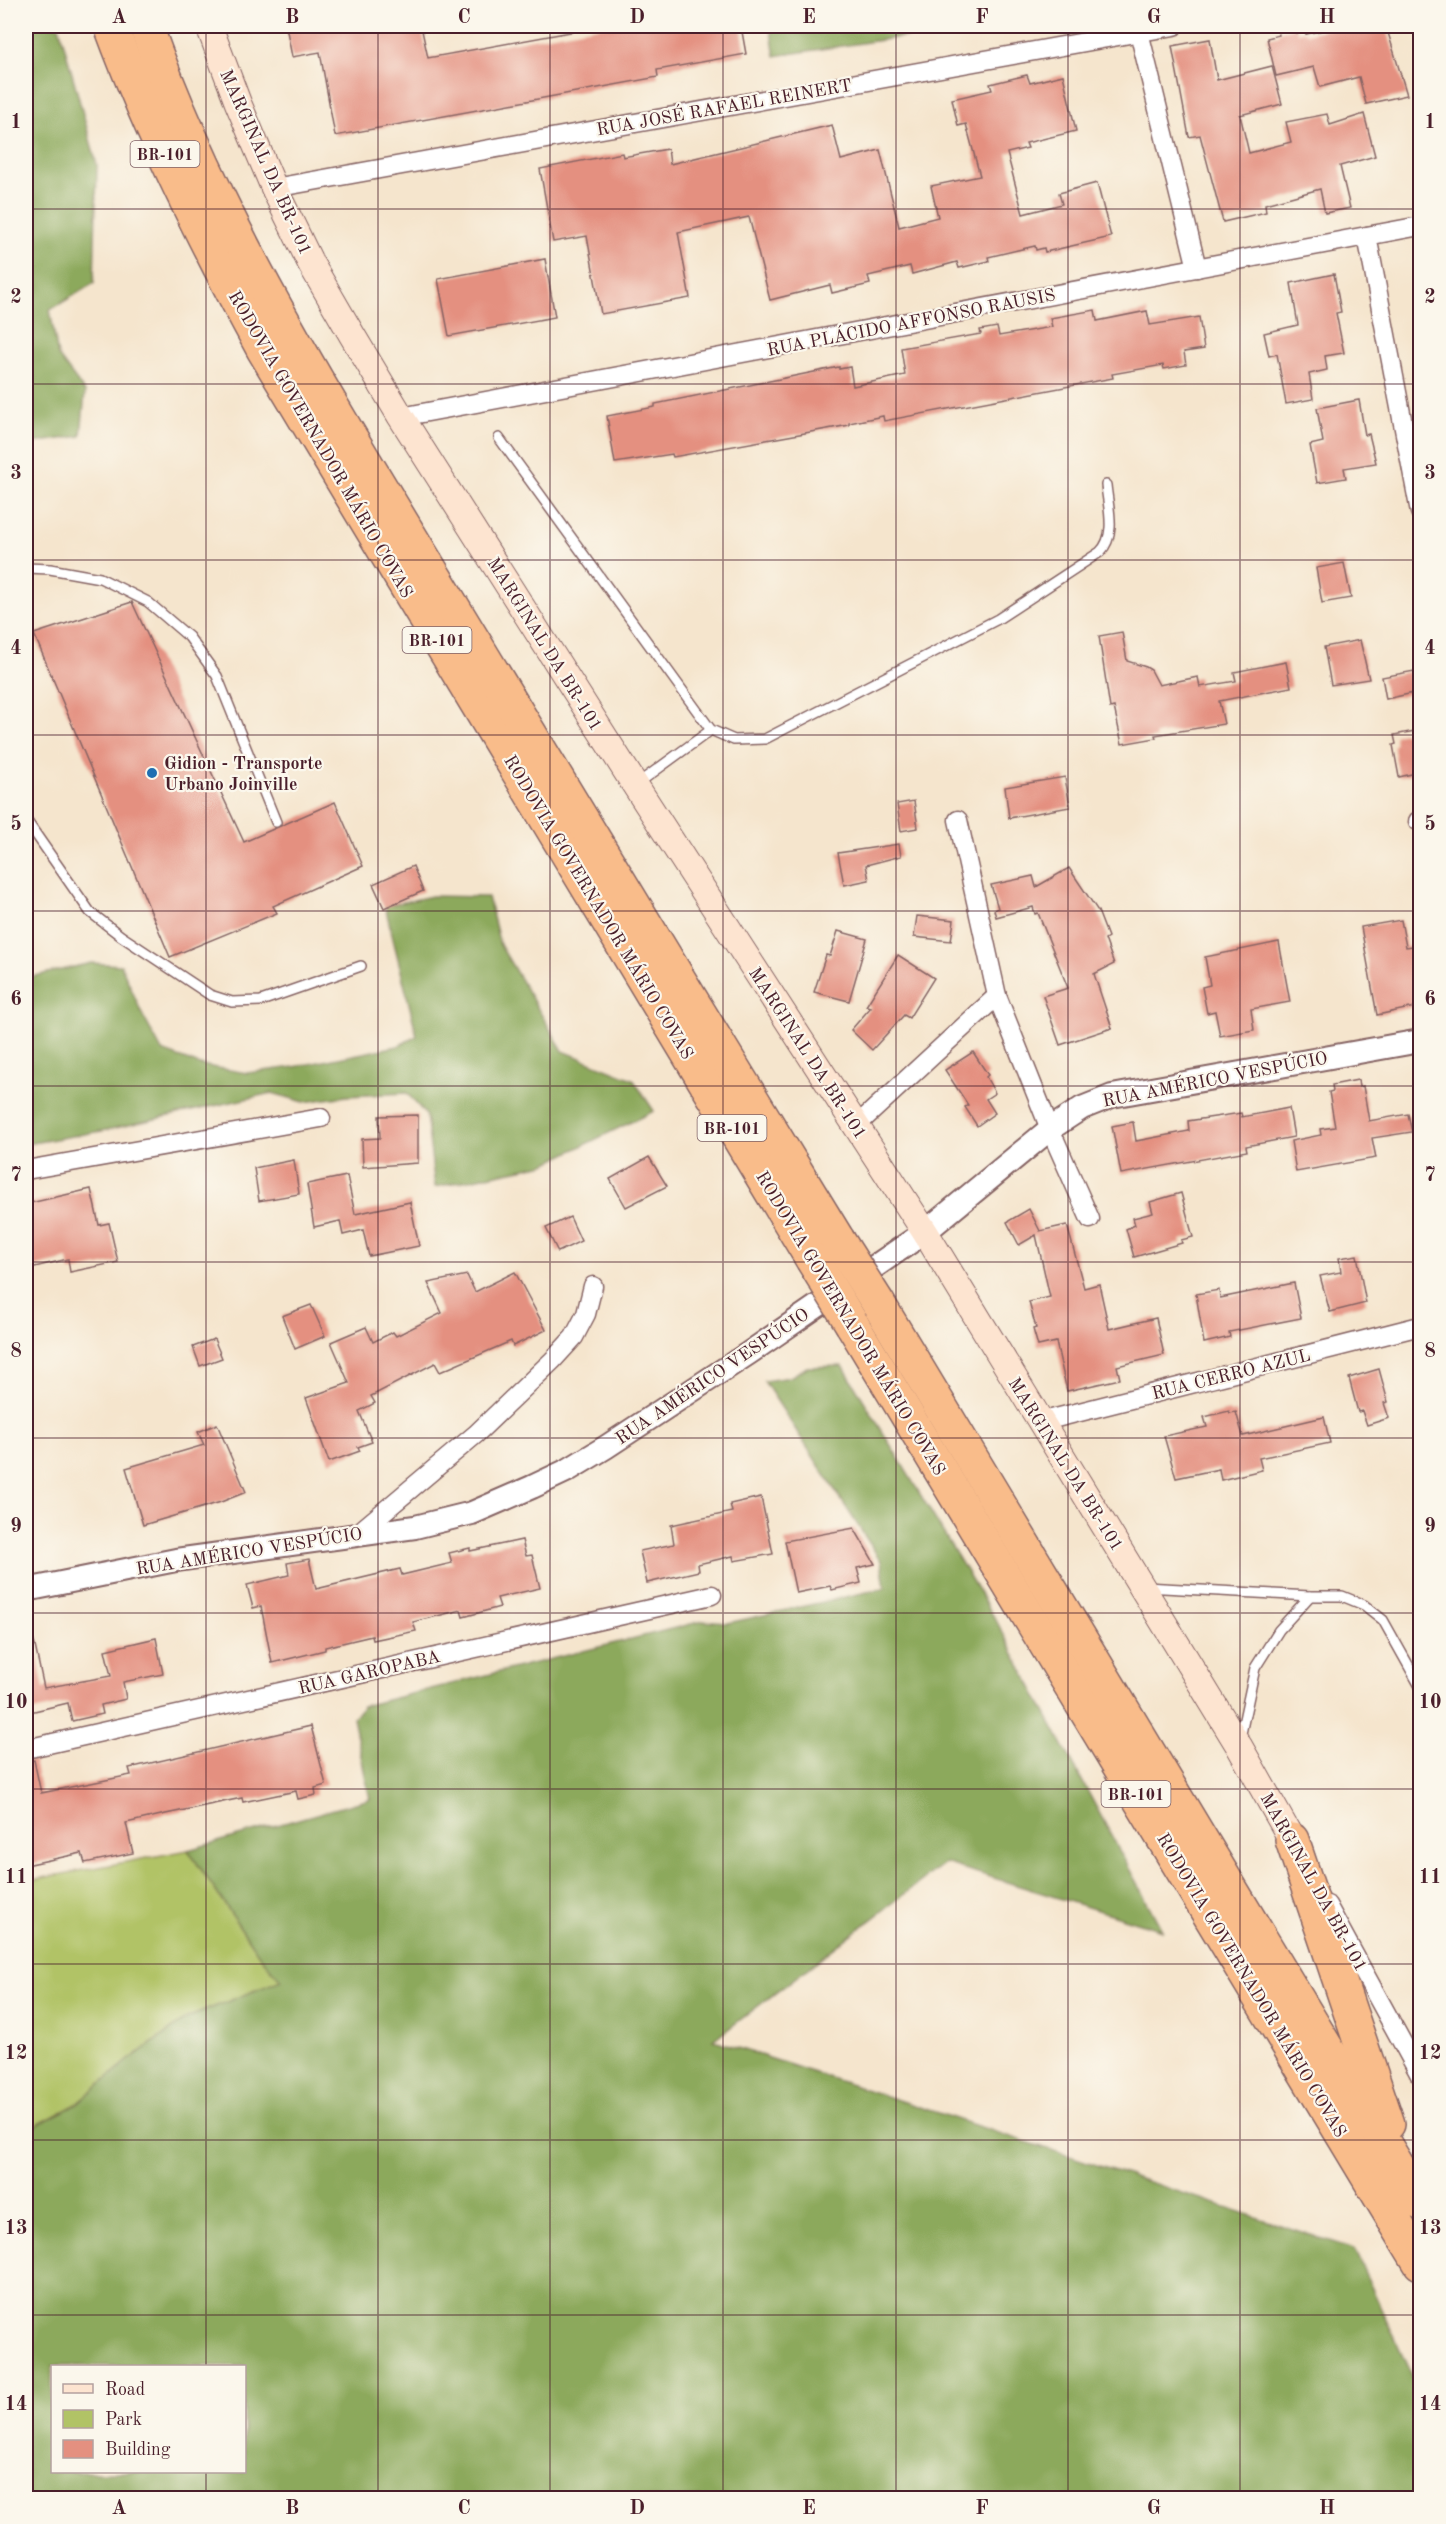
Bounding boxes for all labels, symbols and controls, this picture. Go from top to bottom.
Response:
text: A [111,8,127,28]
text: B [285,8,299,28]
text: C [457,8,471,28]
text: D [629,8,645,28]
text: E [802,8,816,28]
text: F [975,8,989,28]
text: G [1147,8,1161,28]
text: H [1319,8,1335,28]
street label: MARGINAL DA BR-101 [216,67,314,258]
street label: RUA JOSÉ RAFAEL REINERT [594,73,853,139]
text: 1 [10,113,22,133]
text: 1 [1424,113,1436,133]
road number: BR-101 [130,141,200,167]
street label: RUA PLÁCIDO AFFONSO RAUSIS [765,282,1057,360]
street label: RODOVIA GOVERNADOR MÁRIO COVAS [225,286,419,601]
text: 2 [10,288,22,308]
text: 2 [1424,288,1436,308]
text: 3 [10,464,22,484]
text: 3 [1424,464,1436,484]
street label: MARGINAL DA BR-101 [483,555,605,734]
road number: BR-101 [402,627,472,653]
text: 4 [10,639,22,659]
text: 4 [1424,639,1436,659]
street label: RODOVIA GOVERNADOR MÁRIO COVAS [500,750,700,1063]
place label: Gidion - Transporte Urbano Joinville [164,755,322,794]
marker: Gidion - Transporte Urbano Joinville [145,766,159,780]
text: 5 [10,814,22,835]
text: 5 [1424,814,1436,835]
street label: MARGINAL DA BR-101 [745,964,869,1143]
text: 6 [10,990,22,1010]
text: 6 [1424,990,1436,1010]
street label: RUA AMÉRICO VESPÚCIO [1100,1044,1329,1111]
road number: BR-101 [698,1115,766,1141]
text: 7 [10,1166,22,1186]
street label: RODOVIA GOVERNADOR MÁRIO COVAS [752,1166,952,1479]
text: 7 [1424,1166,1436,1186]
street label: RUA AMÉRICO VESPÚCIO [610,1301,812,1448]
text: 8 [10,1342,22,1362]
text: 8 [1424,1342,1436,1362]
street label: RUA CERRO AZUL [1150,1347,1312,1403]
street label: MARGINAL DA BR-101 [1004,1375,1126,1554]
text: 9 [10,1517,22,1537]
text: 9 [1424,1517,1436,1537]
street label: RUA AMÉRICO VESPÚCIO [134,1520,364,1579]
street label: RUA GAROPABA [296,1648,442,1698]
text: 10 [4,1693,28,1713]
text: 10 [1418,1693,1442,1713]
road number: BR-101 [1102,1781,1170,1807]
street label: MARGINAL DA BR-101 [1257,1790,1370,1975]
street label: RODOVIA GOVERNADOR MÁRIO COVAS [1153,1828,1353,2141]
text: 11 [4,1868,28,1888]
text: 11 [1418,1868,1442,1888]
text: 12 [4,2044,28,2064]
text: 12 [1418,2044,1442,2064]
text: 13 [4,2219,28,2239]
text: 13 [1418,2219,1442,2239]
legend [51,2365,246,2473]
text: Road [105,2381,145,2399]
text: 14 [4,2395,28,2415]
text: 14 [1418,2395,1442,2415]
text: Park [105,2411,142,2429]
text: Building [105,2441,171,2459]
text: A [111,2499,127,2519]
text: B [285,2499,299,2519]
text: C [457,2499,471,2519]
text: D [629,2499,645,2519]
text: E [802,2499,816,2519]
text: F [975,2499,989,2519]
text: G [1147,2499,1161,2519]
text: H [1319,2499,1335,2519]

